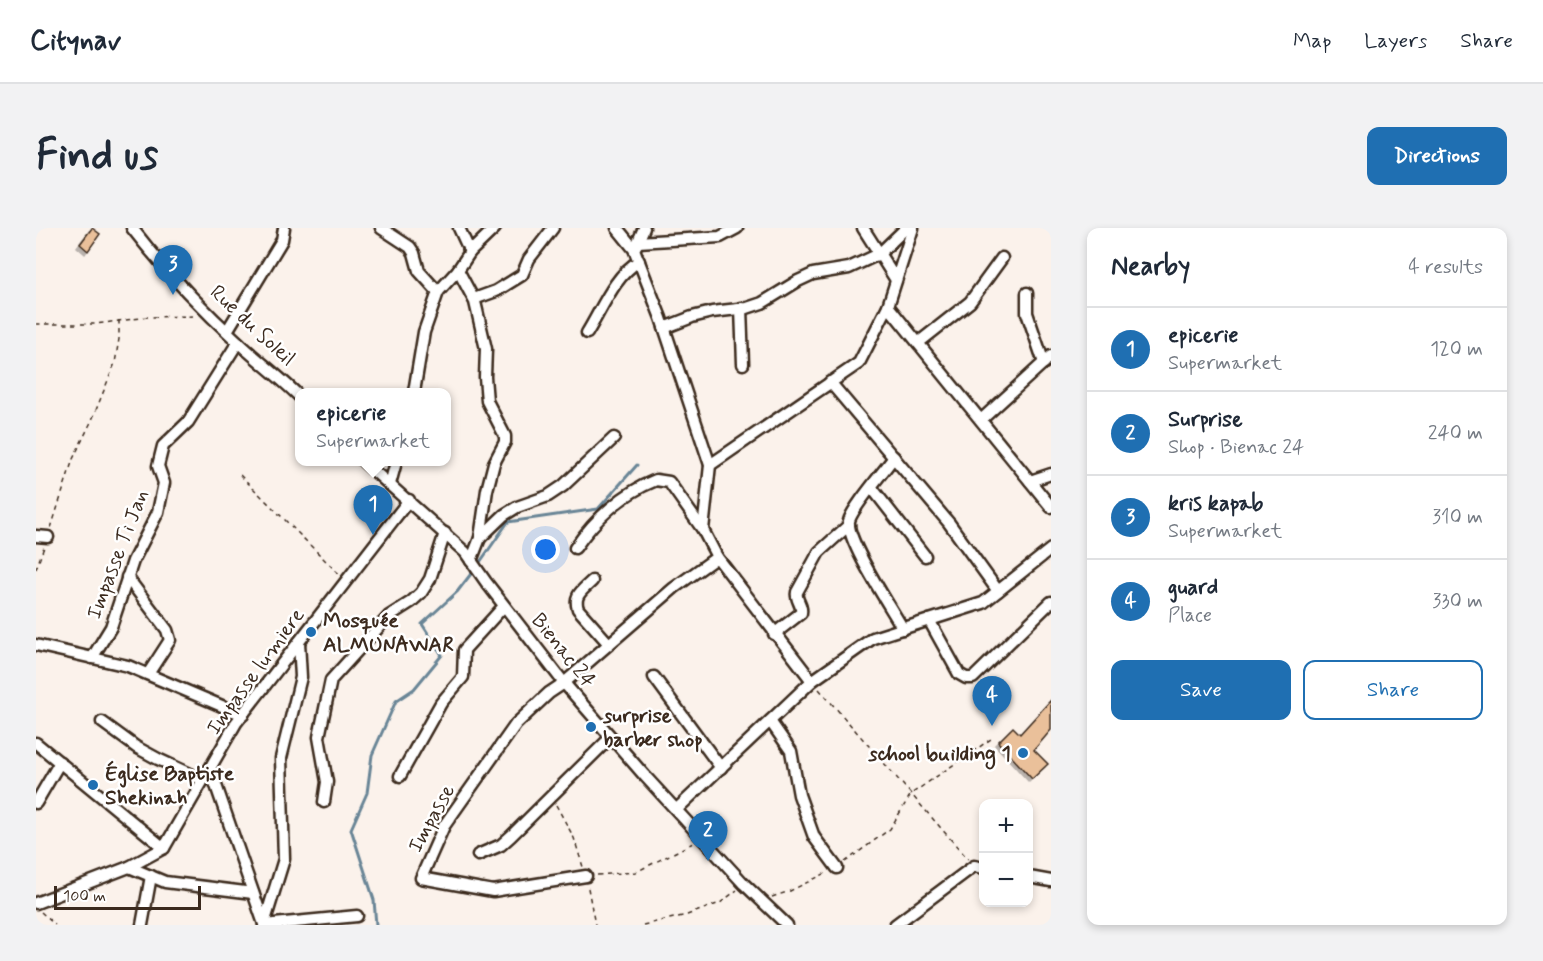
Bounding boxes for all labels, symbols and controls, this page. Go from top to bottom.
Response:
text: Citynav [30,23,121,60]
text: Map [1293,27,1331,55]
text: Layers [1364,27,1427,55]
text: Share [1460,27,1513,55]
button: Directions [1367,127,1507,185]
text: Find us [36,129,158,184]
pin: 3 [154,245,192,295]
text: Nearby [1111,250,1190,284]
text: 4 results [1408,254,1483,281]
street label: Rue du Soleil [204,279,301,373]
text: epicerie [1168,322,1238,350]
text: 1 [1126,336,1135,363]
text: 120 m [1430,336,1483,363]
text: Supermarket [1168,350,1282,377]
popup [295,388,451,466]
text: epicerie [316,400,386,428]
text: Surprise [1168,406,1243,434]
text: 2 [1126,420,1135,447]
text: 240 m [1428,420,1483,447]
text: Supermarket [316,428,430,455]
text: Shop · Bienac 24 [1168,434,1304,461]
street label: Impasse Ti Jan [80,486,155,623]
pin: 1 [354,486,392,535]
text: kris kapab [1168,490,1263,518]
text: 3 [1126,504,1135,531]
text: 310 m [1432,504,1483,531]
text: Supermarket [1168,518,1282,545]
your location [531,535,560,564]
text: guard [1168,574,1218,602]
text: 4 [1125,588,1136,615]
text: 330 m [1432,588,1483,615]
text: Place [1168,602,1212,629]
street label: Impasse lumiere [200,603,311,741]
place label: Mosquée ALMUNAWAR [323,607,454,659]
street label: Bienac 24 [525,608,602,694]
marker: Mosquée ALMUNAWAR [304,625,318,639]
button: Save [1111,660,1291,720]
button: Share [1303,660,1483,720]
pin: 4 [972,676,1012,726]
place label: surprise barber shop [602,702,703,754]
marker: surprise barber shop [584,720,598,734]
place label: school building 1 [867,740,1011,770]
marker: school building 1 [1016,746,1030,760]
place label: Église Baptiste Shekinah [105,760,235,812]
marker: Église Baptiste Shekinah [86,778,100,792]
street label: Impasse [402,779,462,858]
map controls [979,799,1033,907]
button: + [979,799,1033,853]
pin: 2 [688,812,728,861]
button: − [979,853,1033,907]
scale bar [54,883,201,910]
text: 100 m [63,886,106,907]

